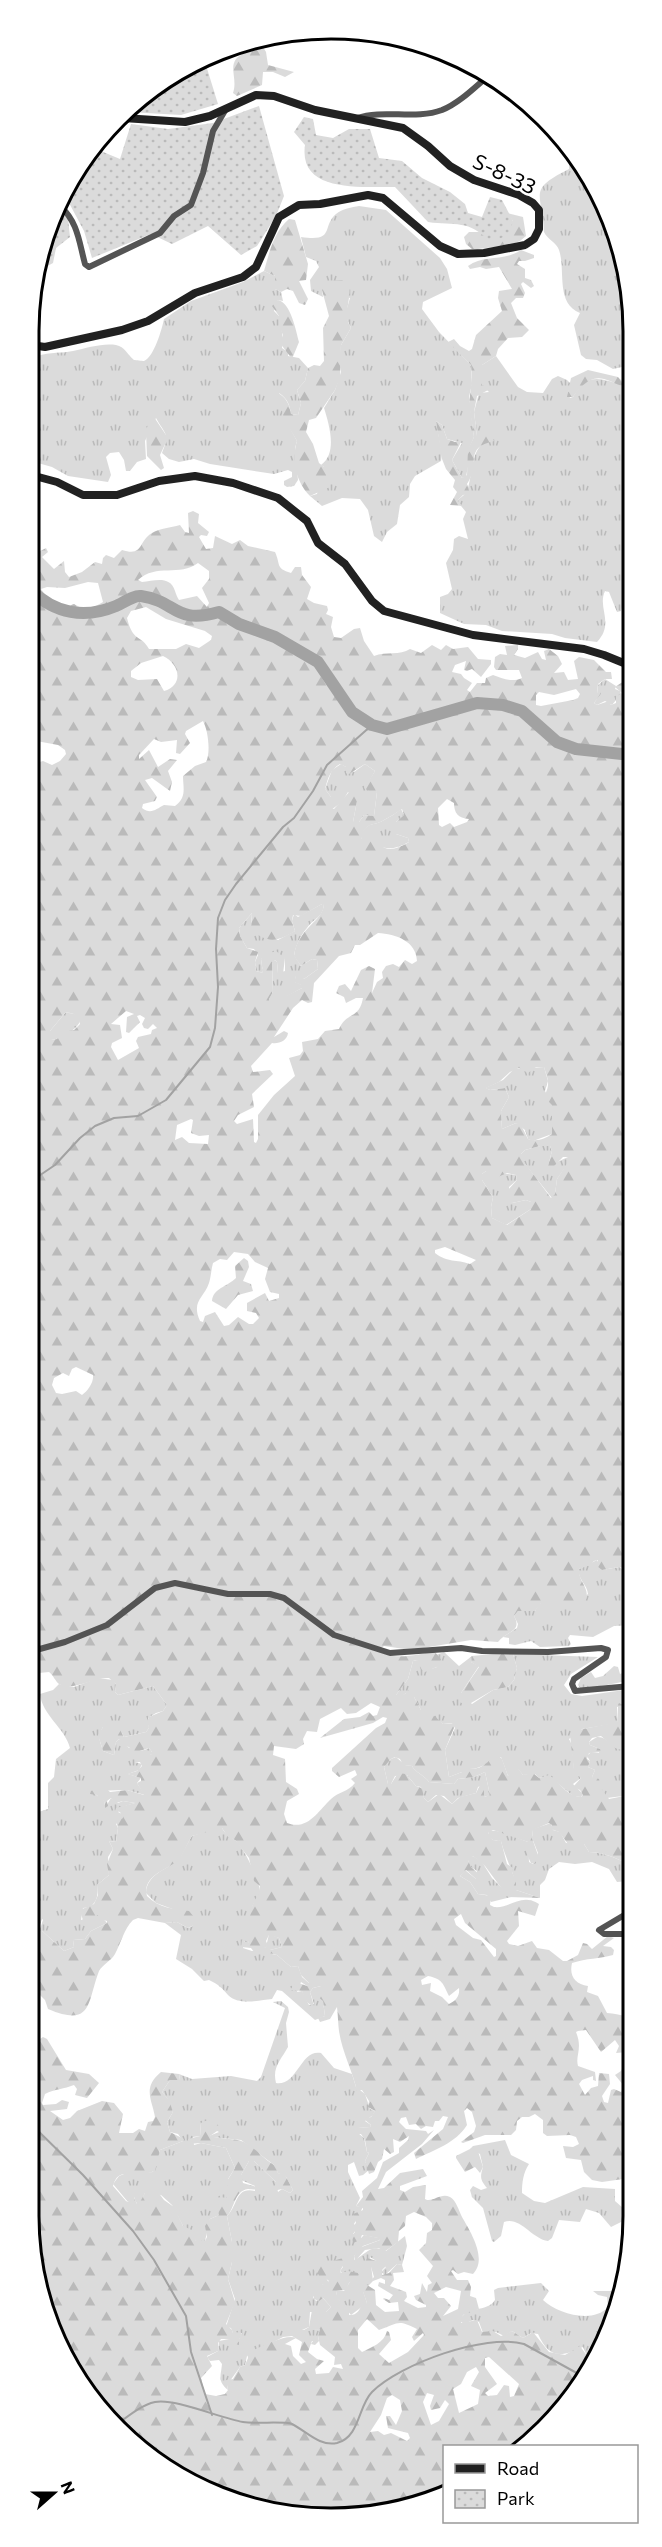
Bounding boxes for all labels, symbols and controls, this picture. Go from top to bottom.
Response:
street label: Տ-8-33 [470,148,540,198]
legend [443,2445,638,2523]
text: Road [497,2457,539,2479]
north arrow [24,2463,84,2523]
text: N [57,2478,79,2496]
text: Park [497,2487,535,2509]

